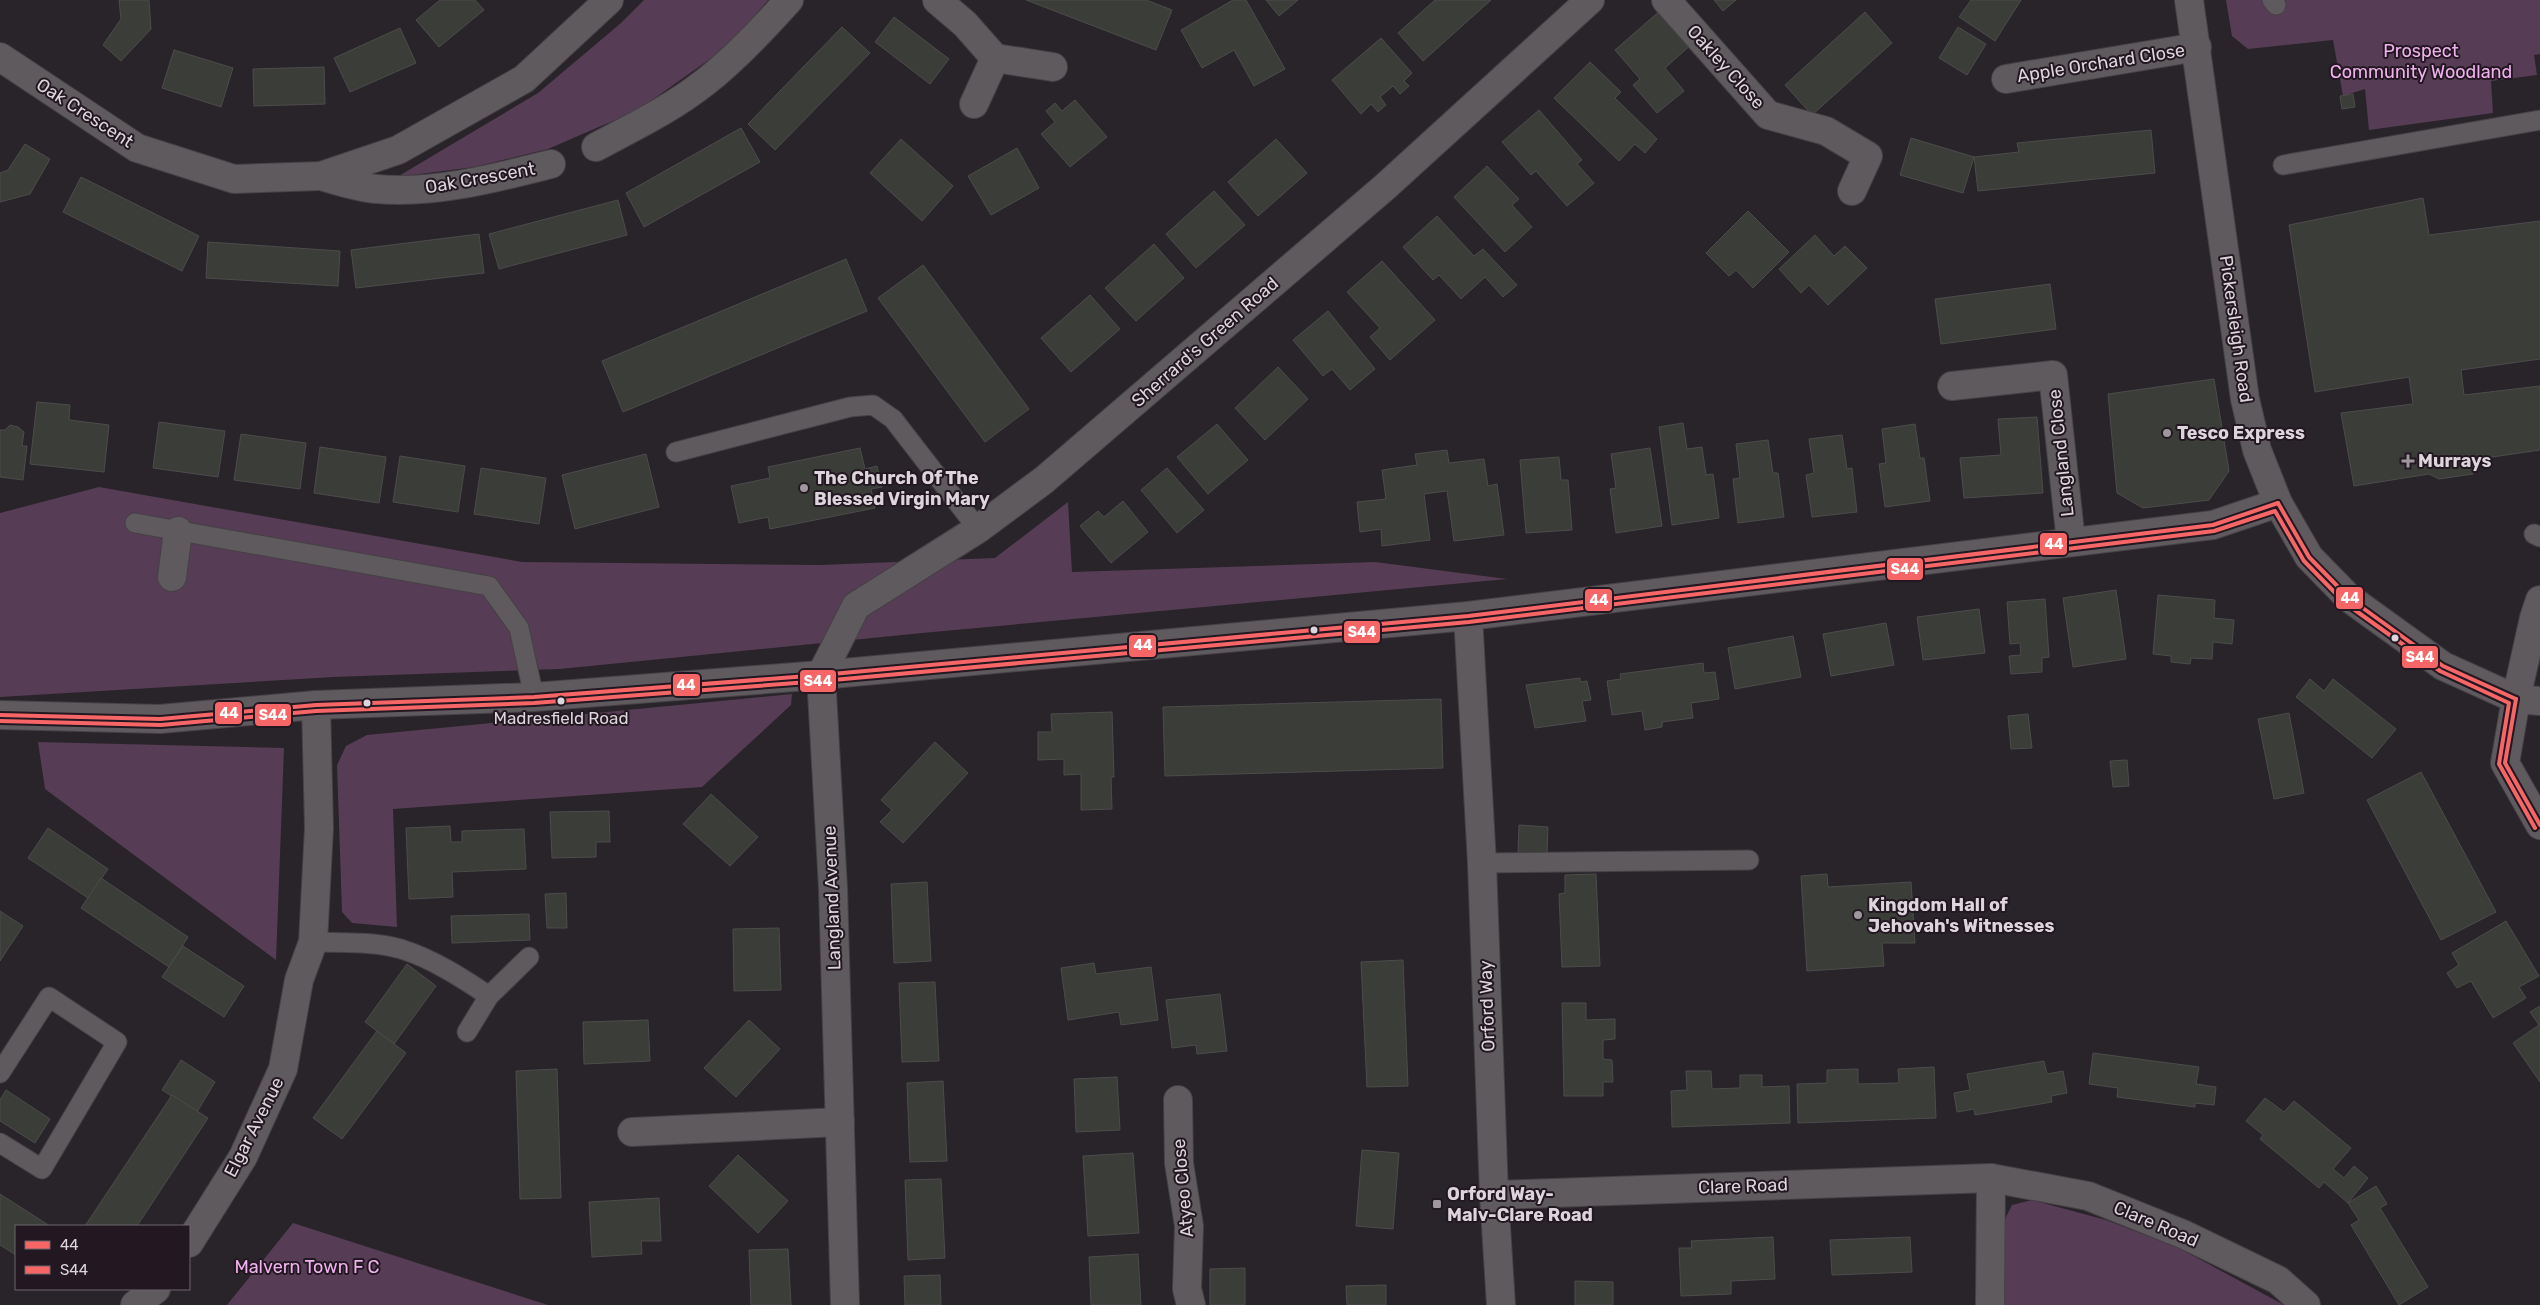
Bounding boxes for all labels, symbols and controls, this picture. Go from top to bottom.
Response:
street label: Oakley Close [1683,20,1769,114]
street label: Apple Orchard Close [2015,39,2187,87]
park label: Prospect Community Woodland [2330,40,2512,83]
street label: Oak Crescent [32,73,138,153]
street label: Oak Crescent [423,157,537,199]
street label: Pickersleigh Road [2215,254,2257,404]
street label: Sherrard's Green Road [1127,272,1283,412]
street label: Langland Close [2043,388,2079,518]
place label: Tesco Express [2177,422,2305,444]
marker: Tesco Express [2161,427,2173,439]
place label: Murrays [2418,450,2491,472]
marker: Murrays [2402,455,2414,467]
place label: The Church Of The Blessed Virgin Mary [814,467,990,510]
marker: The Church Of The Blessed Virgin Mary [798,482,810,494]
line badge: 44 [2039,532,2068,556]
text: 44 [2044,536,2064,553]
line badge: S44 [1886,557,1924,581]
text: S44 [1891,561,1920,578]
line badge: 44 [2335,586,2364,610]
line badge: 44 [1584,588,1613,612]
text: 44 [2340,590,2360,607]
text: 44 [1589,592,1609,609]
line badge: S44 [1343,620,1381,644]
text: S44 [1348,624,1377,641]
unlabelled marker [1309,625,1319,635]
unlabelled marker [2390,633,2400,643]
line badge: 44 [1128,634,1157,658]
text: 44 [1133,637,1153,654]
line badge: S44 [2401,645,2439,669]
text: S44 [2406,649,2435,666]
line badge: S44 [799,669,837,693]
line badge: 44 [672,673,701,697]
text: S44 [804,673,833,690]
text: 44 [676,677,696,694]
marker: Madresfield Road [556,696,566,706]
unlabelled marker [362,698,372,708]
line badge: 44 [214,701,243,725]
line badge: S44 [254,703,292,727]
text: 44 [219,705,239,722]
text: S44 [259,707,288,724]
place label: Madresfield Road [493,708,629,728]
street label: Langland Avenue [818,825,846,971]
place label: Kingdom Hall of Jehovah's Witnesses [1868,894,2054,937]
marker: Kingdom Hall of Jehovah's Witnesses [1852,909,1864,921]
street label: Orford Way [1474,960,1500,1052]
street label: Elgar Avenue [219,1073,289,1181]
street label: Atyeo Close [1168,1138,1198,1238]
street label: Clare Road [1698,1173,1788,1199]
place label: Orford Way- Malv-Clare Road [1447,1183,1593,1226]
street label: Clare Road [2110,1196,2202,1252]
marker: Orford Way- Malv-Clare Road [1431,1198,1443,1210]
legend [15,1225,190,1290]
text: 44 [60,1236,79,1254]
park label: Malvern Town F C [234,1256,380,1278]
text: S44 [60,1261,88,1279]

